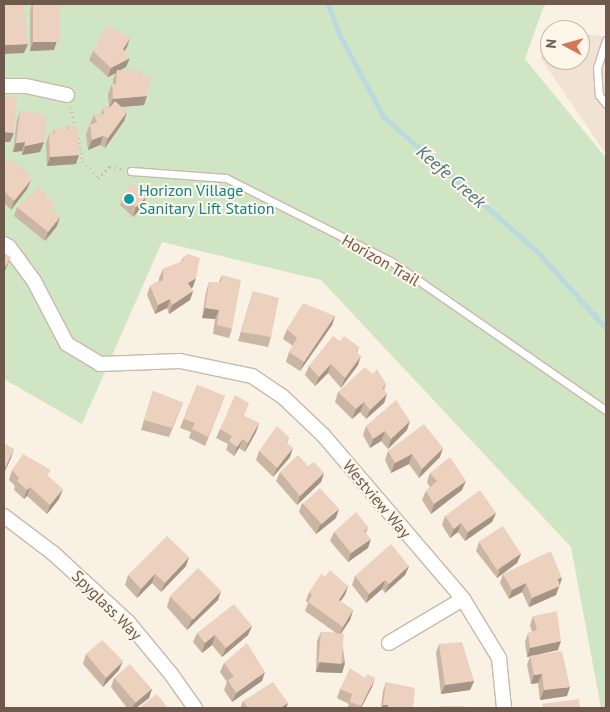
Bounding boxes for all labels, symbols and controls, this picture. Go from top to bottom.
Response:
north arrow [540,20,590,70]
text: N [542,38,561,49]
water label: Keefe Creek [412,141,490,213]
place label: Horizon Village Sanitary Lift Station [139,180,275,218]
marker: Horizon Village Sanitary Lift Station [123,193,135,205]
street label: Horizon Trail [338,230,424,290]
street label: Westview Way [339,456,415,542]
street label: Spyglass Way [68,566,146,644]

